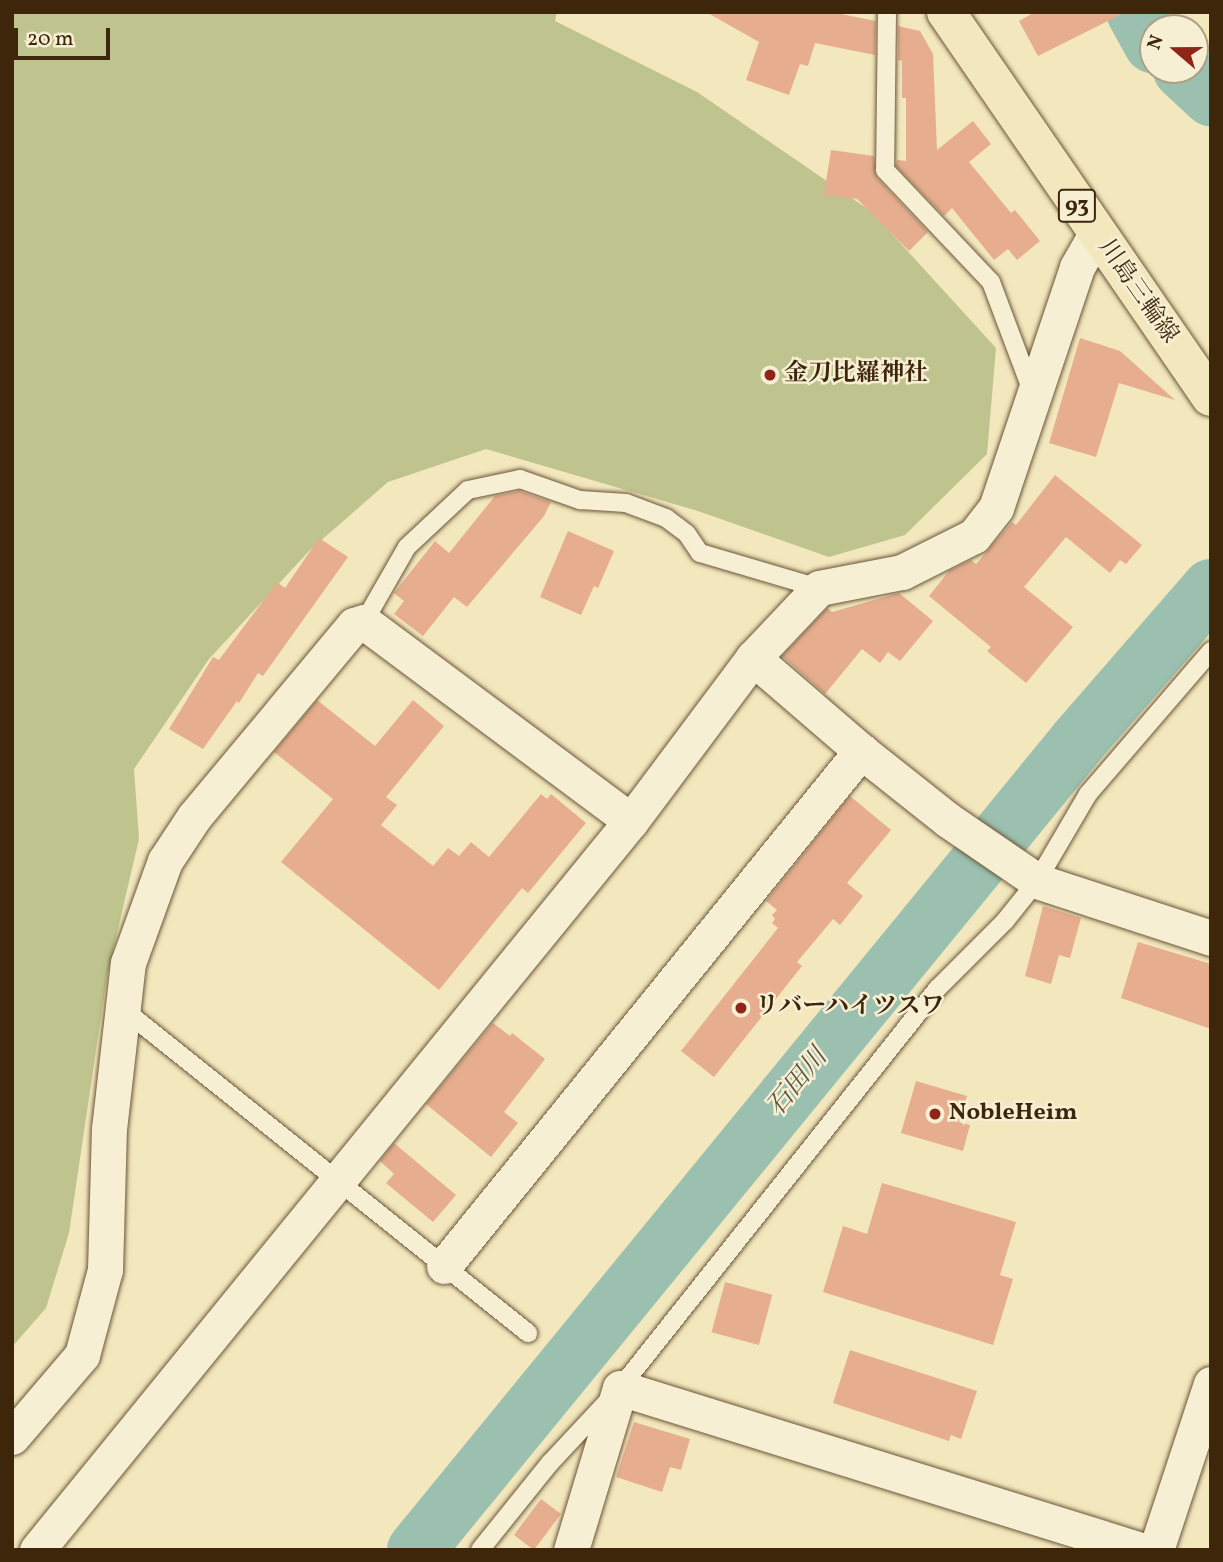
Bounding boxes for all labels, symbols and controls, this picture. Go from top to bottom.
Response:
scale bar [18,14,114,58]
north arrow [1139,14,1209,84]
text: 20 m [27,25,73,54]
text: N [1142,32,1171,53]
road number: 93 [1058,186,1096,226]
street label: 川島三輪線 [1091,235,1183,349]
place label: 金刀比羅神社 [784,361,928,389]
marker: 金刀比羅神社 [762,367,778,383]
place label: リバーハイツスワ [755,994,947,1022]
marker: リバーハイツスワ [733,1000,749,1016]
water label: 石田川 [761,1043,835,1123]
place label: NobleHeim [949,1100,1077,1128]
marker: NobleHeim [927,1106,943,1122]

